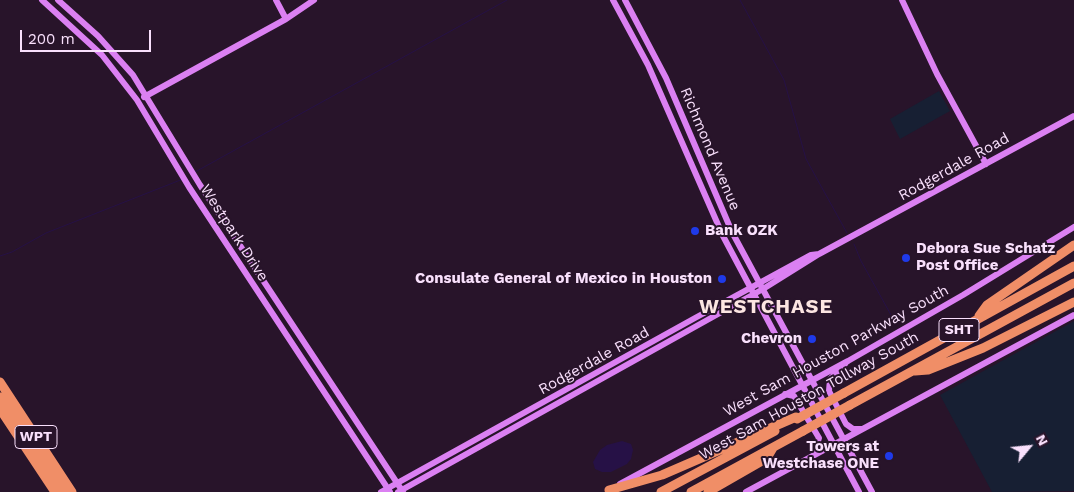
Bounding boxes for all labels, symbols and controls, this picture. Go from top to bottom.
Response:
scale bar [22,20,154,52]
text: 200 m [28,30,75,48]
street label: Richmond Avenue [676,85,744,213]
street label: Rodgerdale Road [896,129,1012,205]
street label: Westpark Drive [196,181,272,285]
place label: Bank OZK [705,222,778,240]
marker: Bank OZK [689,225,701,237]
place label: Debora Sue Schatz Post Office [916,240,1055,275]
marker: Debora Sue Schatz Post Office [900,252,912,264]
place label: Consulate General of Mexico in Houston [415,270,712,288]
marker: Consulate General of Mexico in Houston [716,273,728,285]
street label: West Sam Houston Parkway South [720,281,952,421]
district label: WESTCHASE [698,295,834,319]
road number: SHT [939,318,979,342]
street label: Rodgerdale Road [536,323,652,399]
street label: West Sam Houston Tollway South [696,328,922,464]
place label: Chevron [741,330,802,348]
marker: Chevron [806,333,818,345]
north arrow [1004,422,1054,472]
road number: WPT [15,426,57,448]
text: N [1033,432,1052,448]
place label: Towers at Westchase ONE [763,438,879,473]
marker: Towers at Westchase ONE [883,450,895,462]

